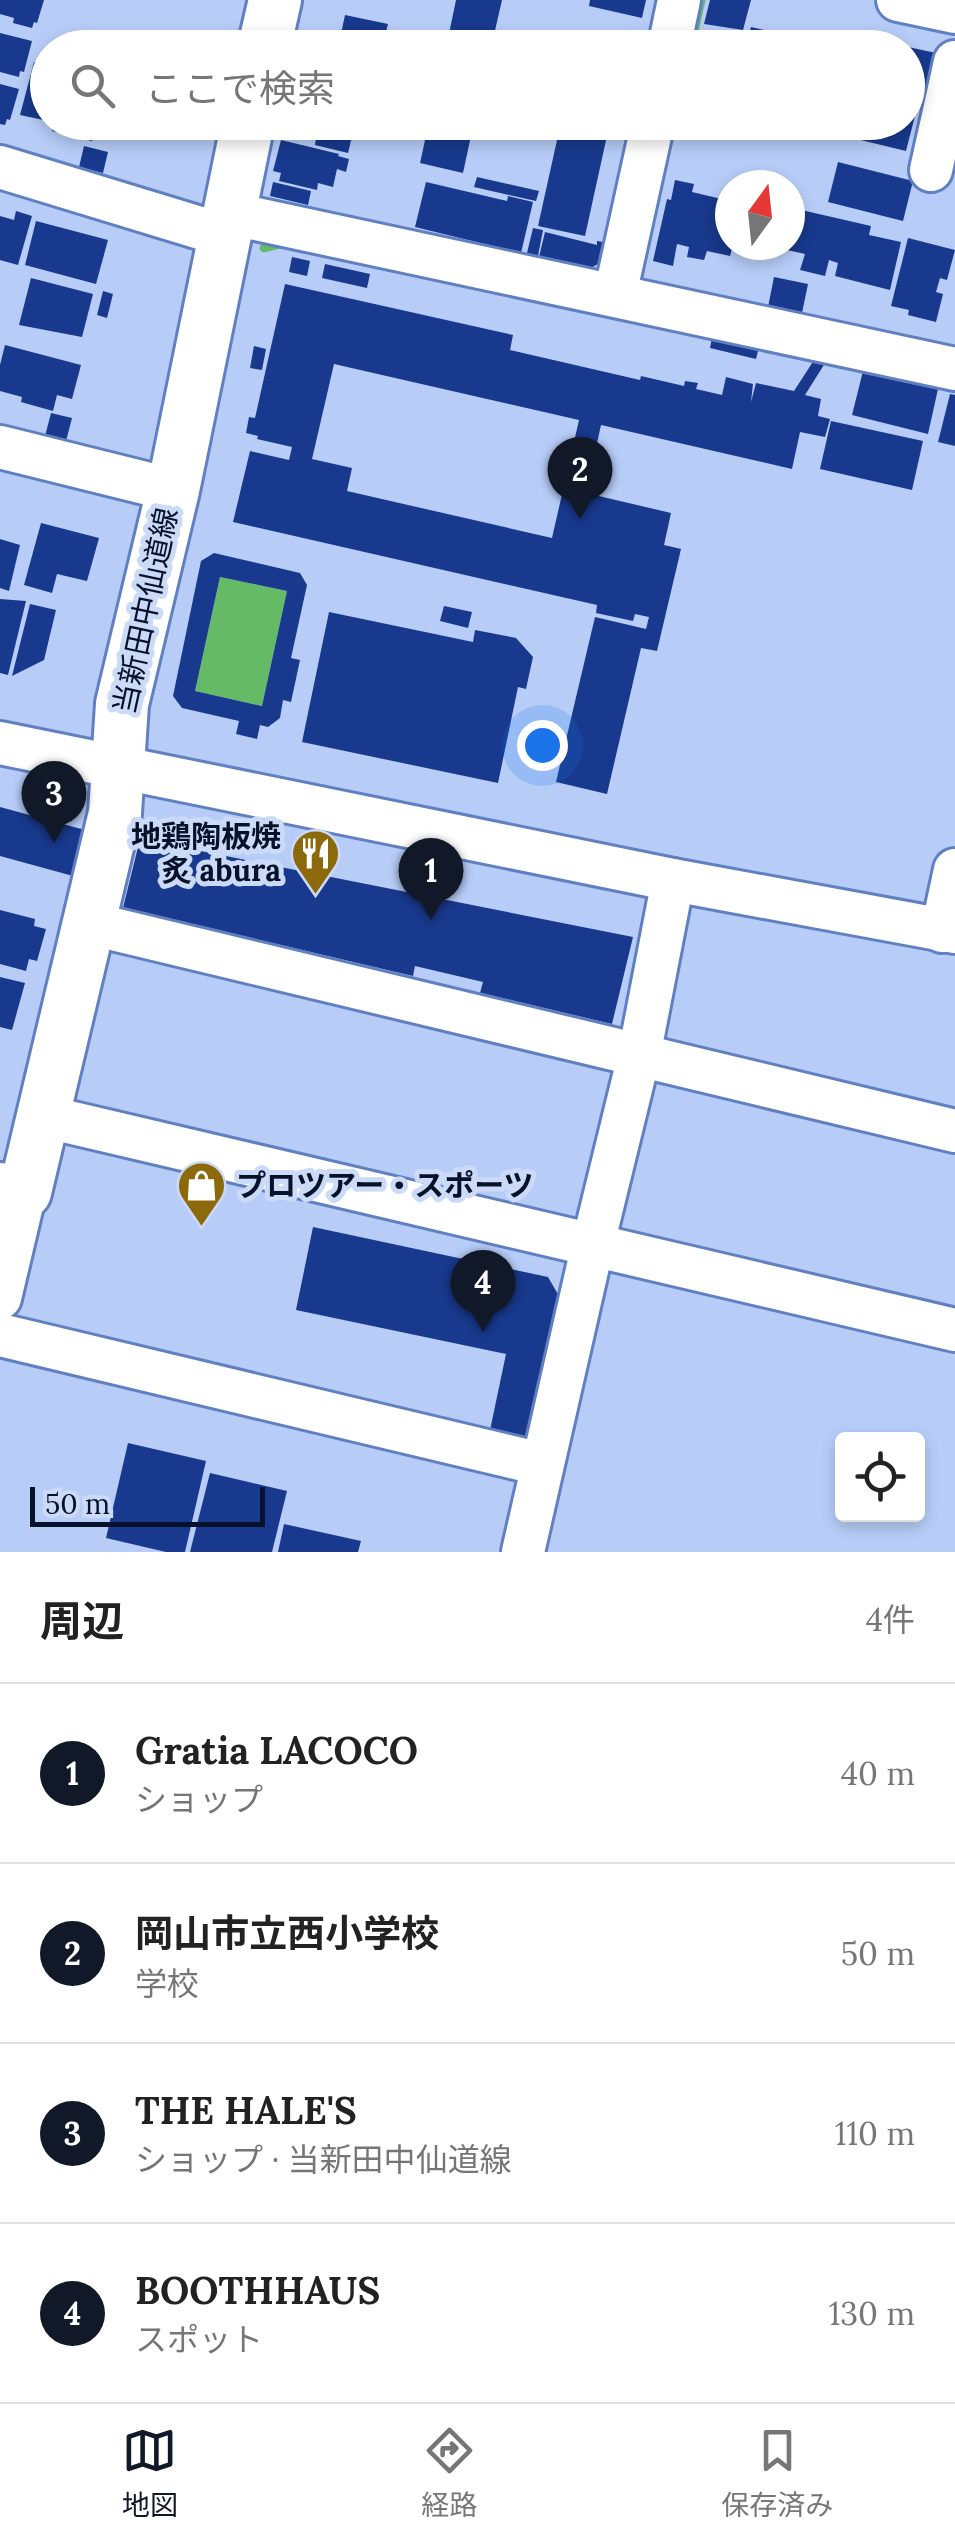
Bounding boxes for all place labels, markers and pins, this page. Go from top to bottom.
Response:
pin: 2 [548,436,612,519]
pin: 3 [22,760,86,843]
place label: 地鶏陶板焼 炙 abura [131,817,281,889]
restaurant icon: 地鶏陶板焼 炙 abura [290,828,342,896]
pin: 1 [398,838,464,920]
shop icon: プロツアー・スポーツ [175,1160,227,1228]
place label: プロツアー・スポーツ [236,1166,534,1204]
pin: 4 [450,1250,516,1332]

